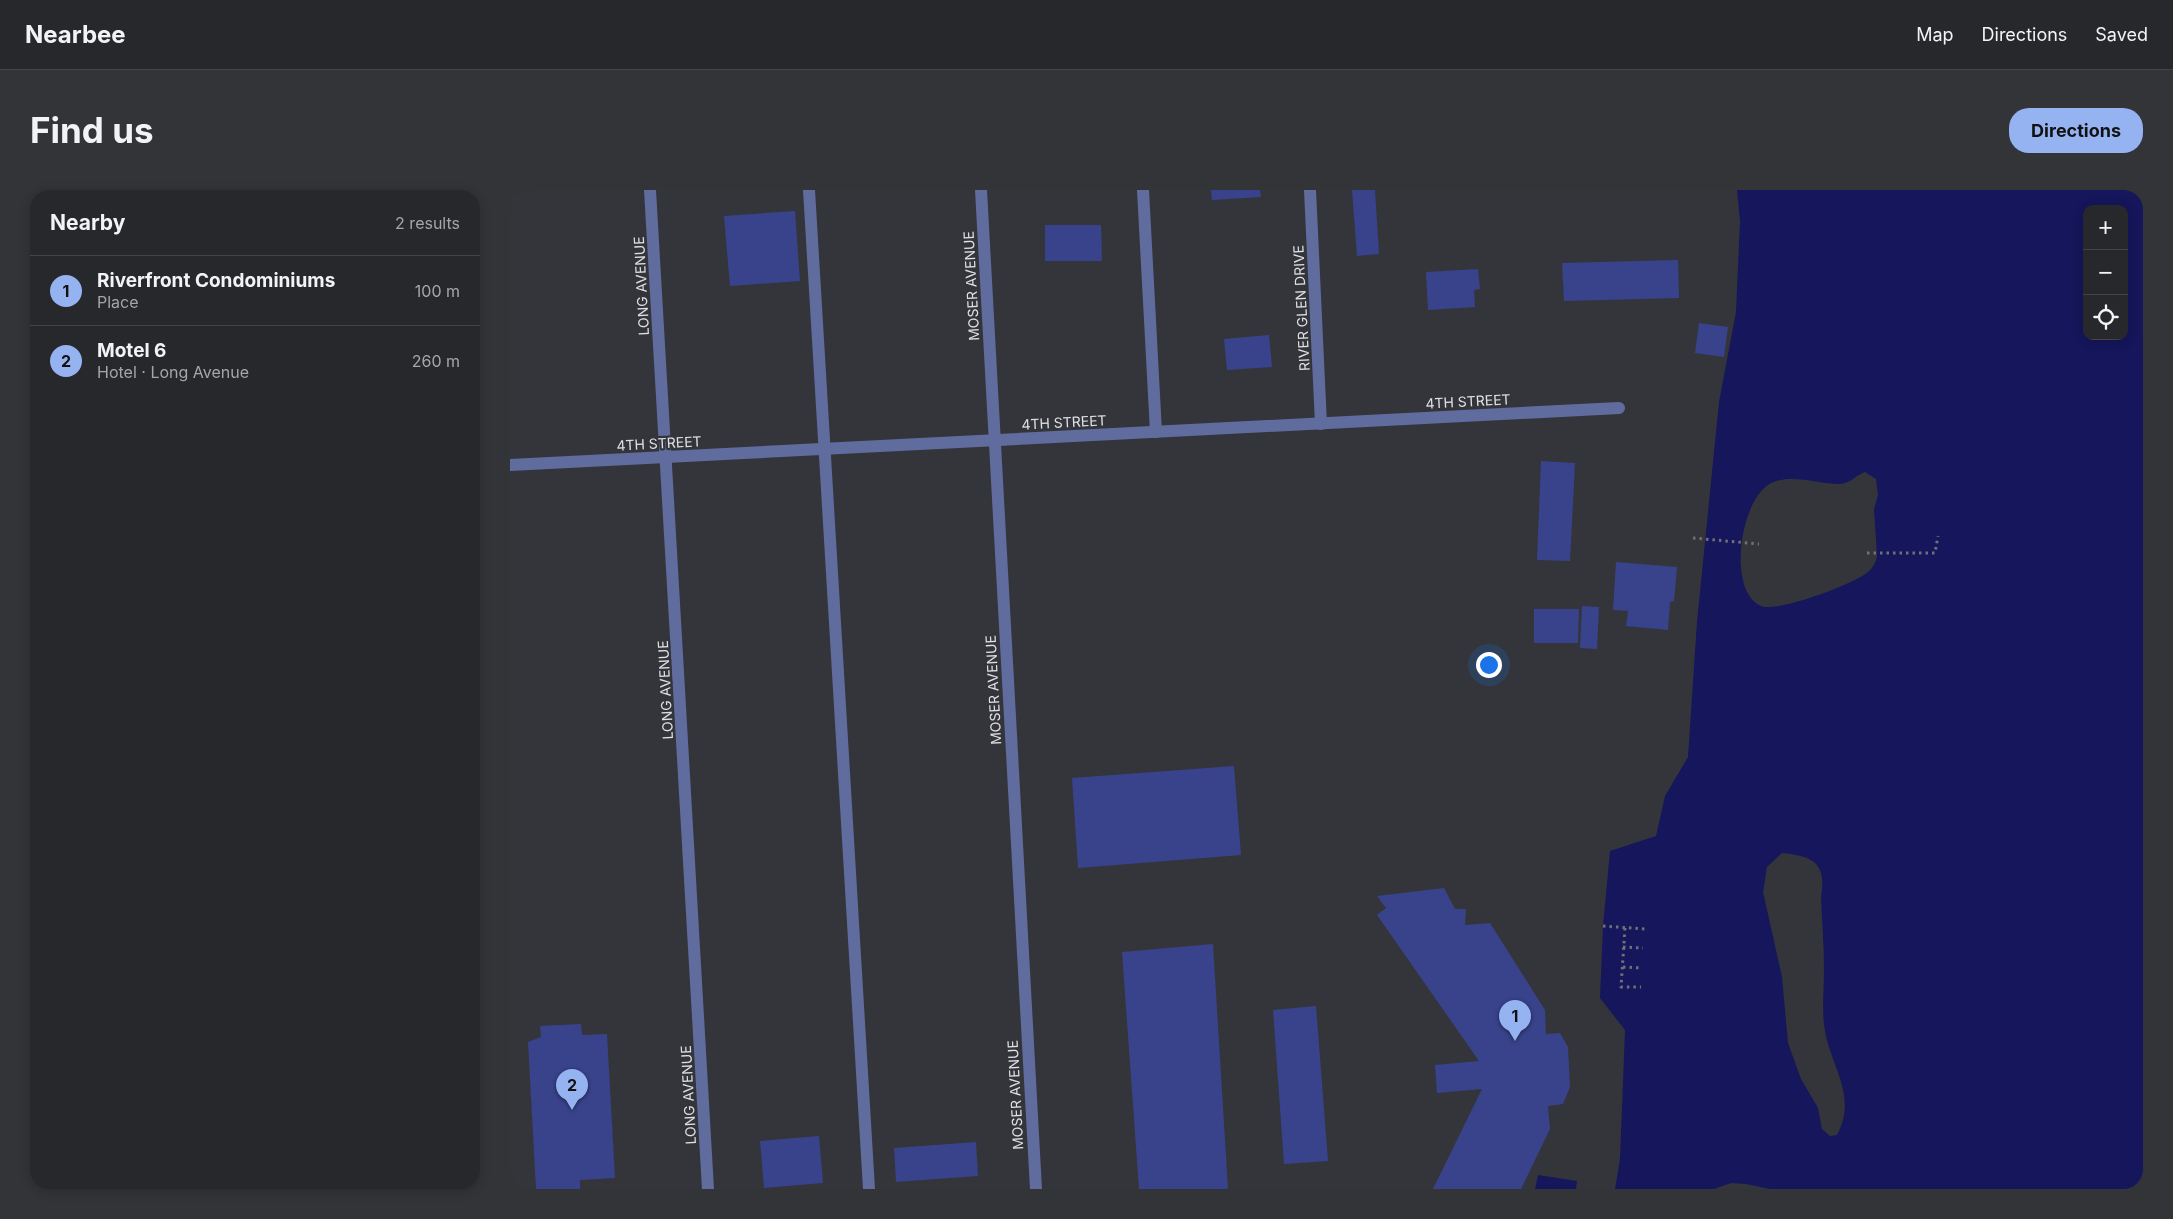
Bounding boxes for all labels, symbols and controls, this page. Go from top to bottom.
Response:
text: Nearbee [25,20,126,49]
text: Map [1916,24,1954,45]
text: Directions [1982,24,2067,45]
text: Saved [2095,24,2148,45]
button: Directions [2009,108,2143,153]
text: Find us [30,109,154,151]
map controls [2083,205,2128,340]
button: + [2083,205,2128,250]
text: Nearby [50,210,125,235]
text: 2 results [395,213,460,233]
street label: MOSER AVENUE [960,231,982,341]
street label: LONG AVENUE [630,236,652,336]
street label: RIVER GLEN DRIVE [1289,245,1313,371]
button: − [2083,250,2128,295]
text: Riverfront Condominiums [97,269,335,292]
text: 1 [63,281,69,301]
text: 100 m [415,281,460,301]
text: Place [97,292,139,312]
button: locate [2083,295,2128,340]
text: Motel 6 [97,339,166,362]
text: 2 [61,351,71,371]
text: 260 m [412,351,460,371]
text: Hotel · Long Avenue [97,362,249,382]
street label: 4TH STREET [1425,390,1511,412]
street label: 4TH STREET [1021,411,1107,433]
street label: 4TH STREET [616,432,702,454]
street label: MOSER AVENUE [982,635,1004,745]
street label: LONG AVENUE [654,640,676,740]
your location [1476,652,1502,678]
pin: 1 [1499,1000,1531,1041]
street label: MOSER AVENUE [1004,1040,1026,1150]
street label: LONG AVENUE [677,1045,699,1145]
pin: 2 [556,1069,588,1110]

